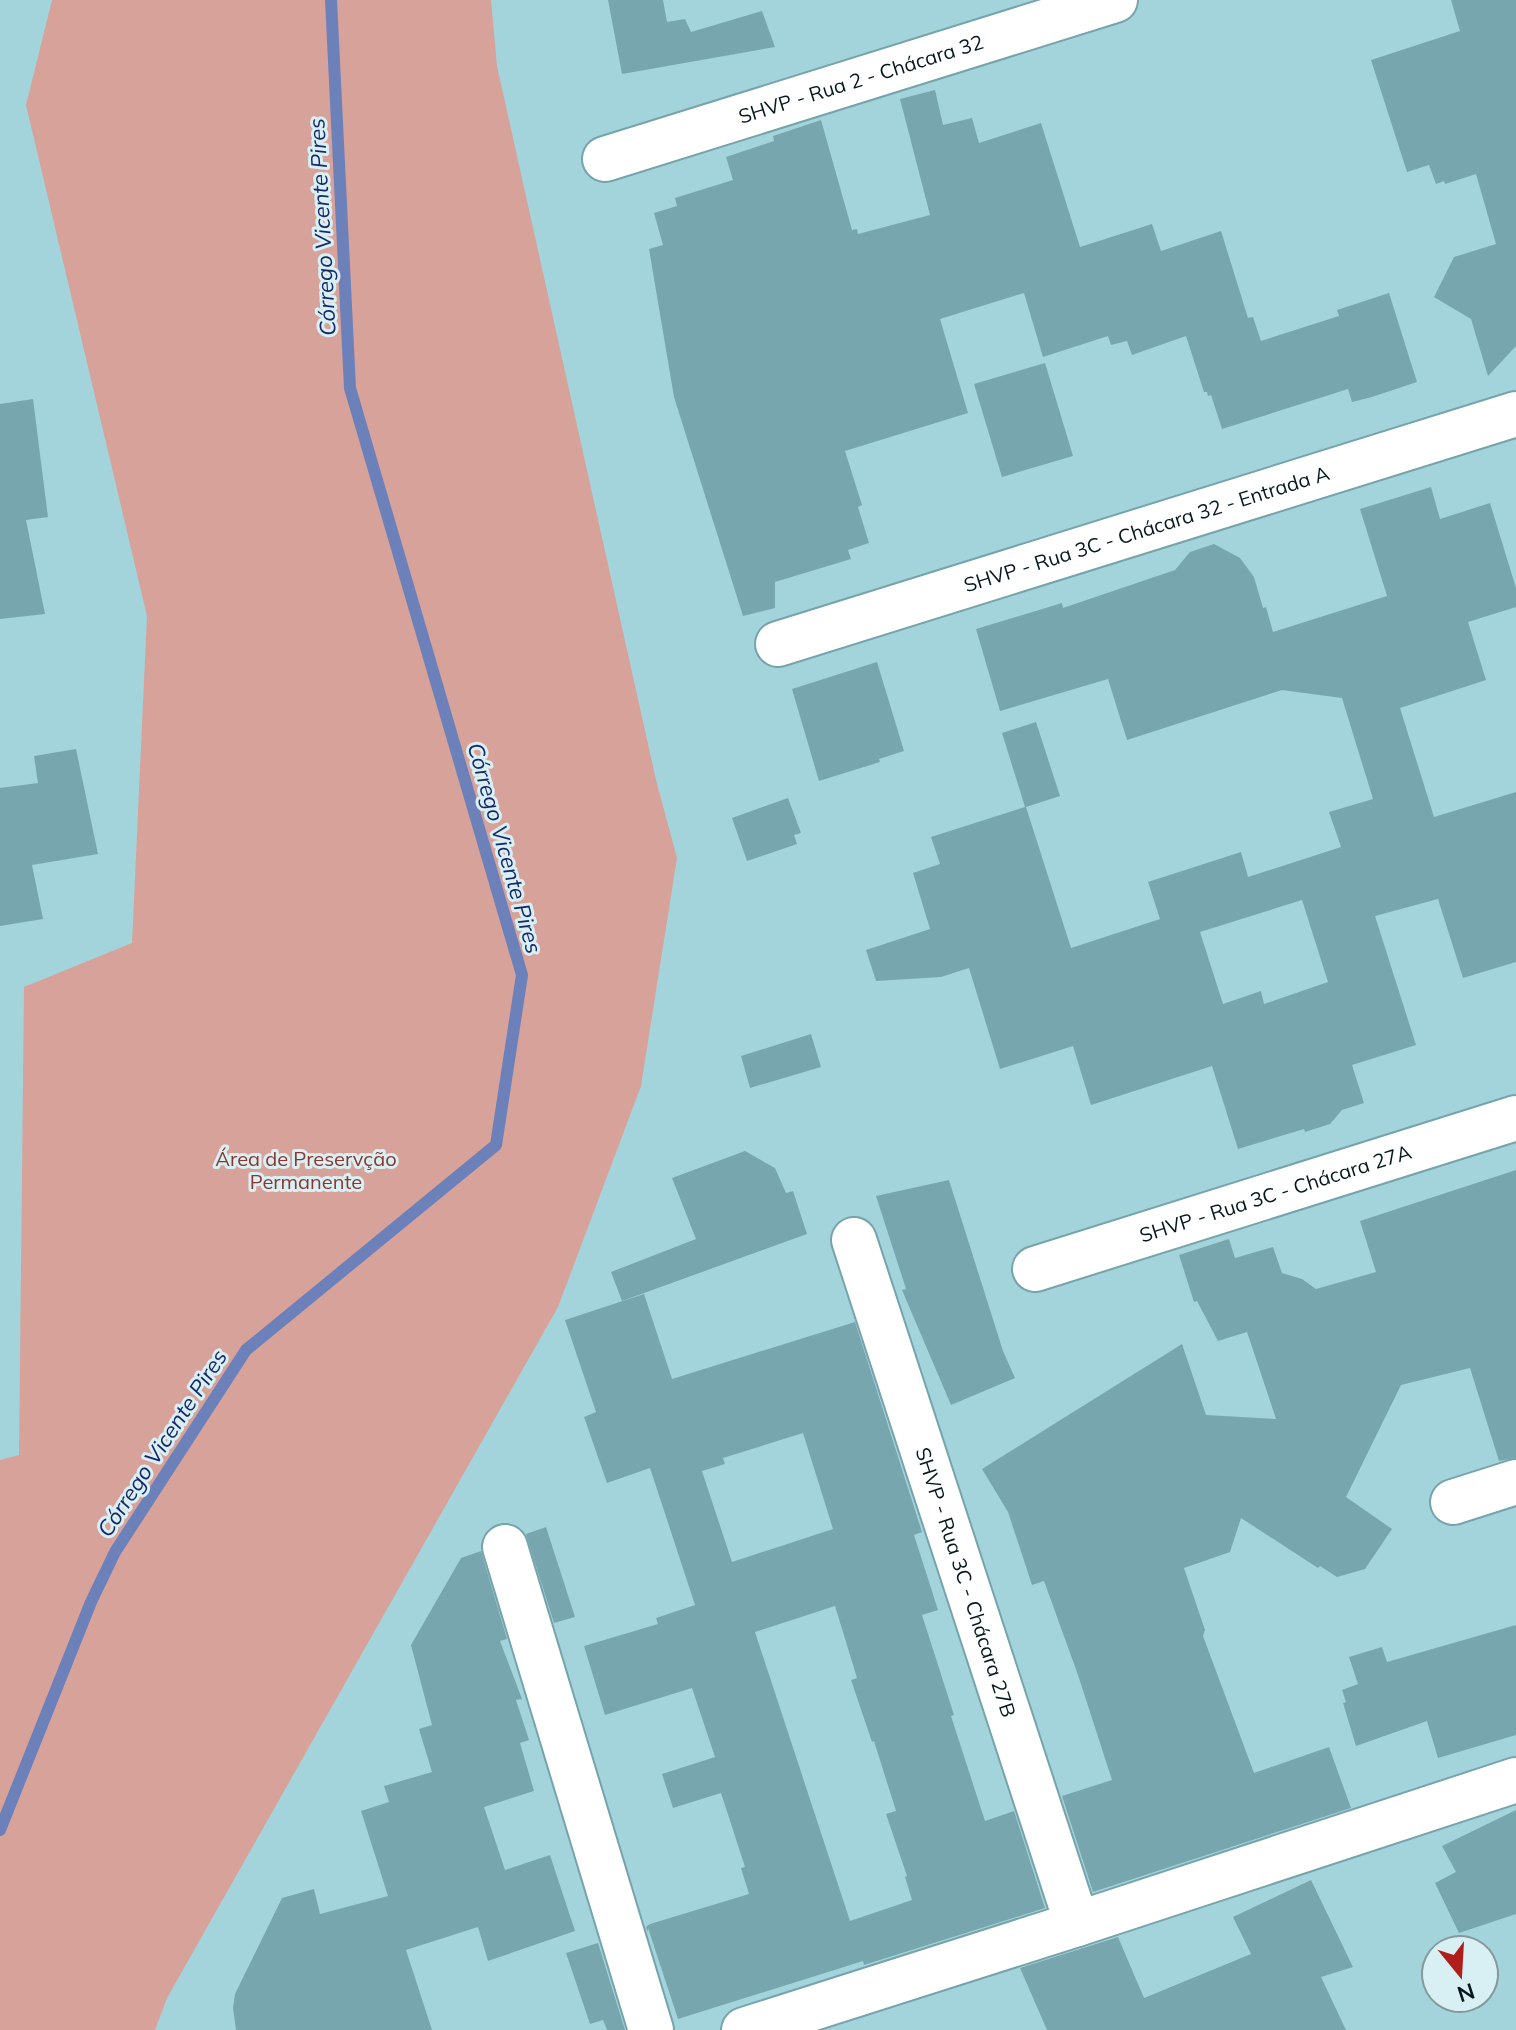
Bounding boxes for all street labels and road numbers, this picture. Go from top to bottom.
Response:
street label: SHVP - Rua 2 - Chácara 32 [735,29,986,129]
street label: SHVP - Rua 3C - Chácara 32 - Entrada A [961,460,1332,597]
street label: SHVP - Rua 3C - Chácara 27A [1136,1139,1415,1247]
street label: SHVP - Rua 3C - Chácara 27B [910,1444,1022,1720]

